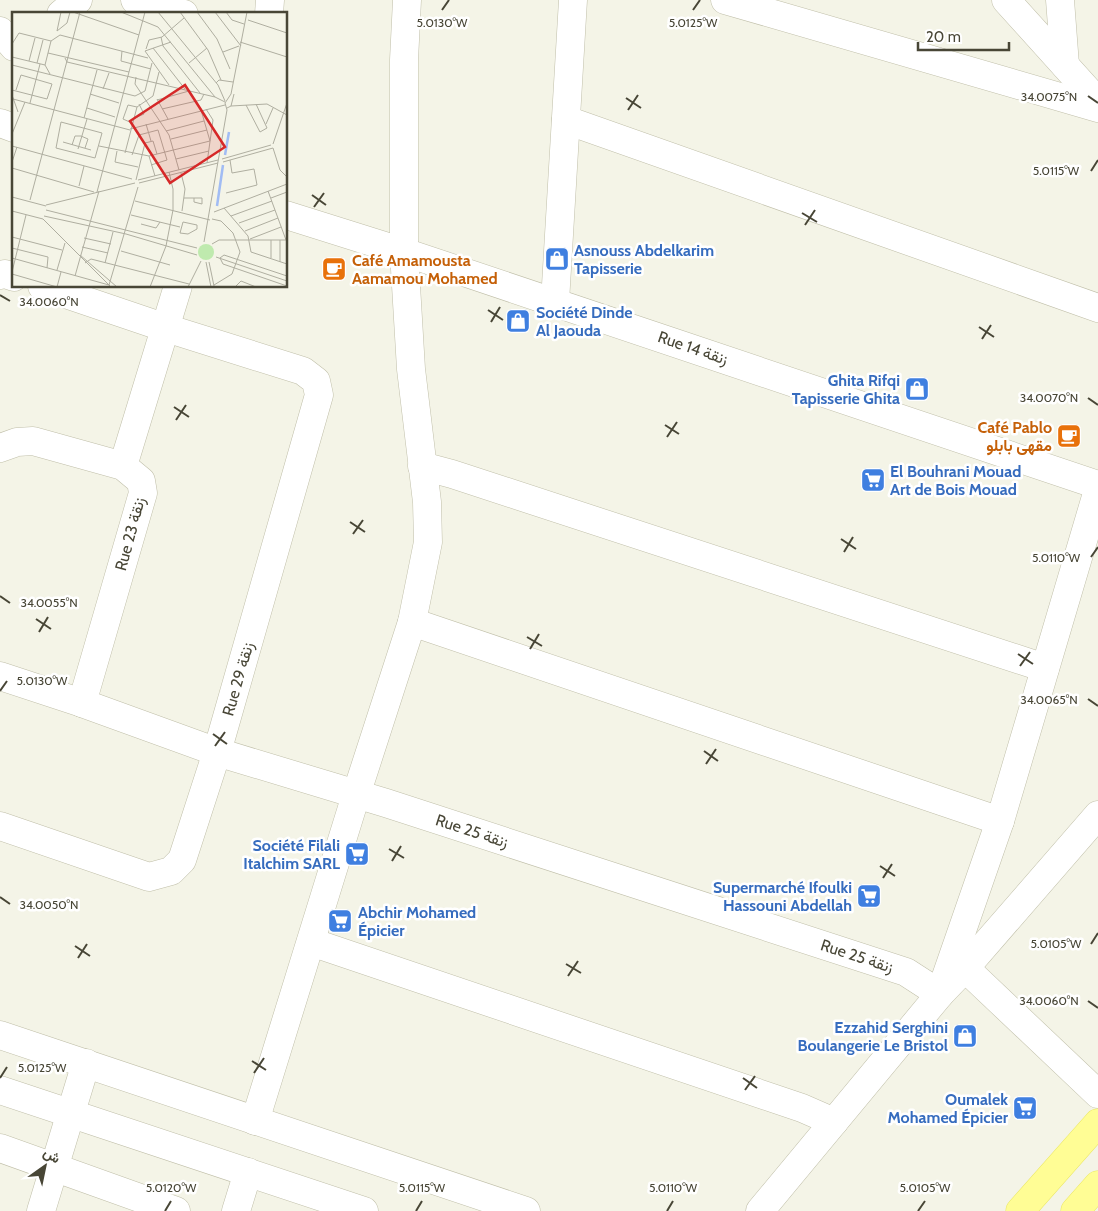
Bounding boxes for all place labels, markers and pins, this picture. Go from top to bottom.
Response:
place label: Asnouss Abdelkarim Tapisserie [574,241,714,278]
shop icon: Asnouss Abdelkarim Tapisserie [544,246,570,272]
place label: Café Amamousta Aamamou Mohamed [352,251,498,288]
cafe icon: Café Amamousta Aamamou Mohamed [321,256,347,282]
place label: Société Dinde Al Jaouda [536,303,633,340]
shop icon: Société Dinde Al Jaouda [505,308,531,334]
place label: Ghita Rifqi Tapisserie Ghita [792,371,900,408]
shop icon: Ghita Rifqi Tapisserie Ghita [904,376,930,402]
place label: Café Pablo مقهى بابلو [978,418,1052,456]
cafe icon: Café Pablo مقهى بابلو [1056,423,1082,449]
place label: El Bouhrani Mouad Art de Bois Mouad [890,462,1021,499]
supermarket icon: El Bouhrani Mouad Art de Bois Mouad [860,467,886,493]
place label: Société Filali Italchim SARL [243,836,340,873]
supermarket icon: Société Filali Italchim SARL [344,841,370,867]
place label: Supermarché Ifoulki Hassouni Abdellah [713,878,852,915]
supermarket icon: Supermarché Ifoulki Hassouni Abdellah [856,883,882,909]
place label: Abchir Mohamed Épicier [358,903,476,940]
supermarket icon: Abchir Mohamed Épicier [327,908,353,934]
place label: Ezzahid Serghini Boulangerie Le Bristol [797,1018,948,1055]
shop icon: Ezzahid Serghini Boulangerie Le Bristol [952,1023,978,1049]
place label: Oumalek Mohamed Épicier [887,1090,1009,1127]
supermarket icon: Oumalek Mohamed Épicier [1012,1095,1038,1121]

